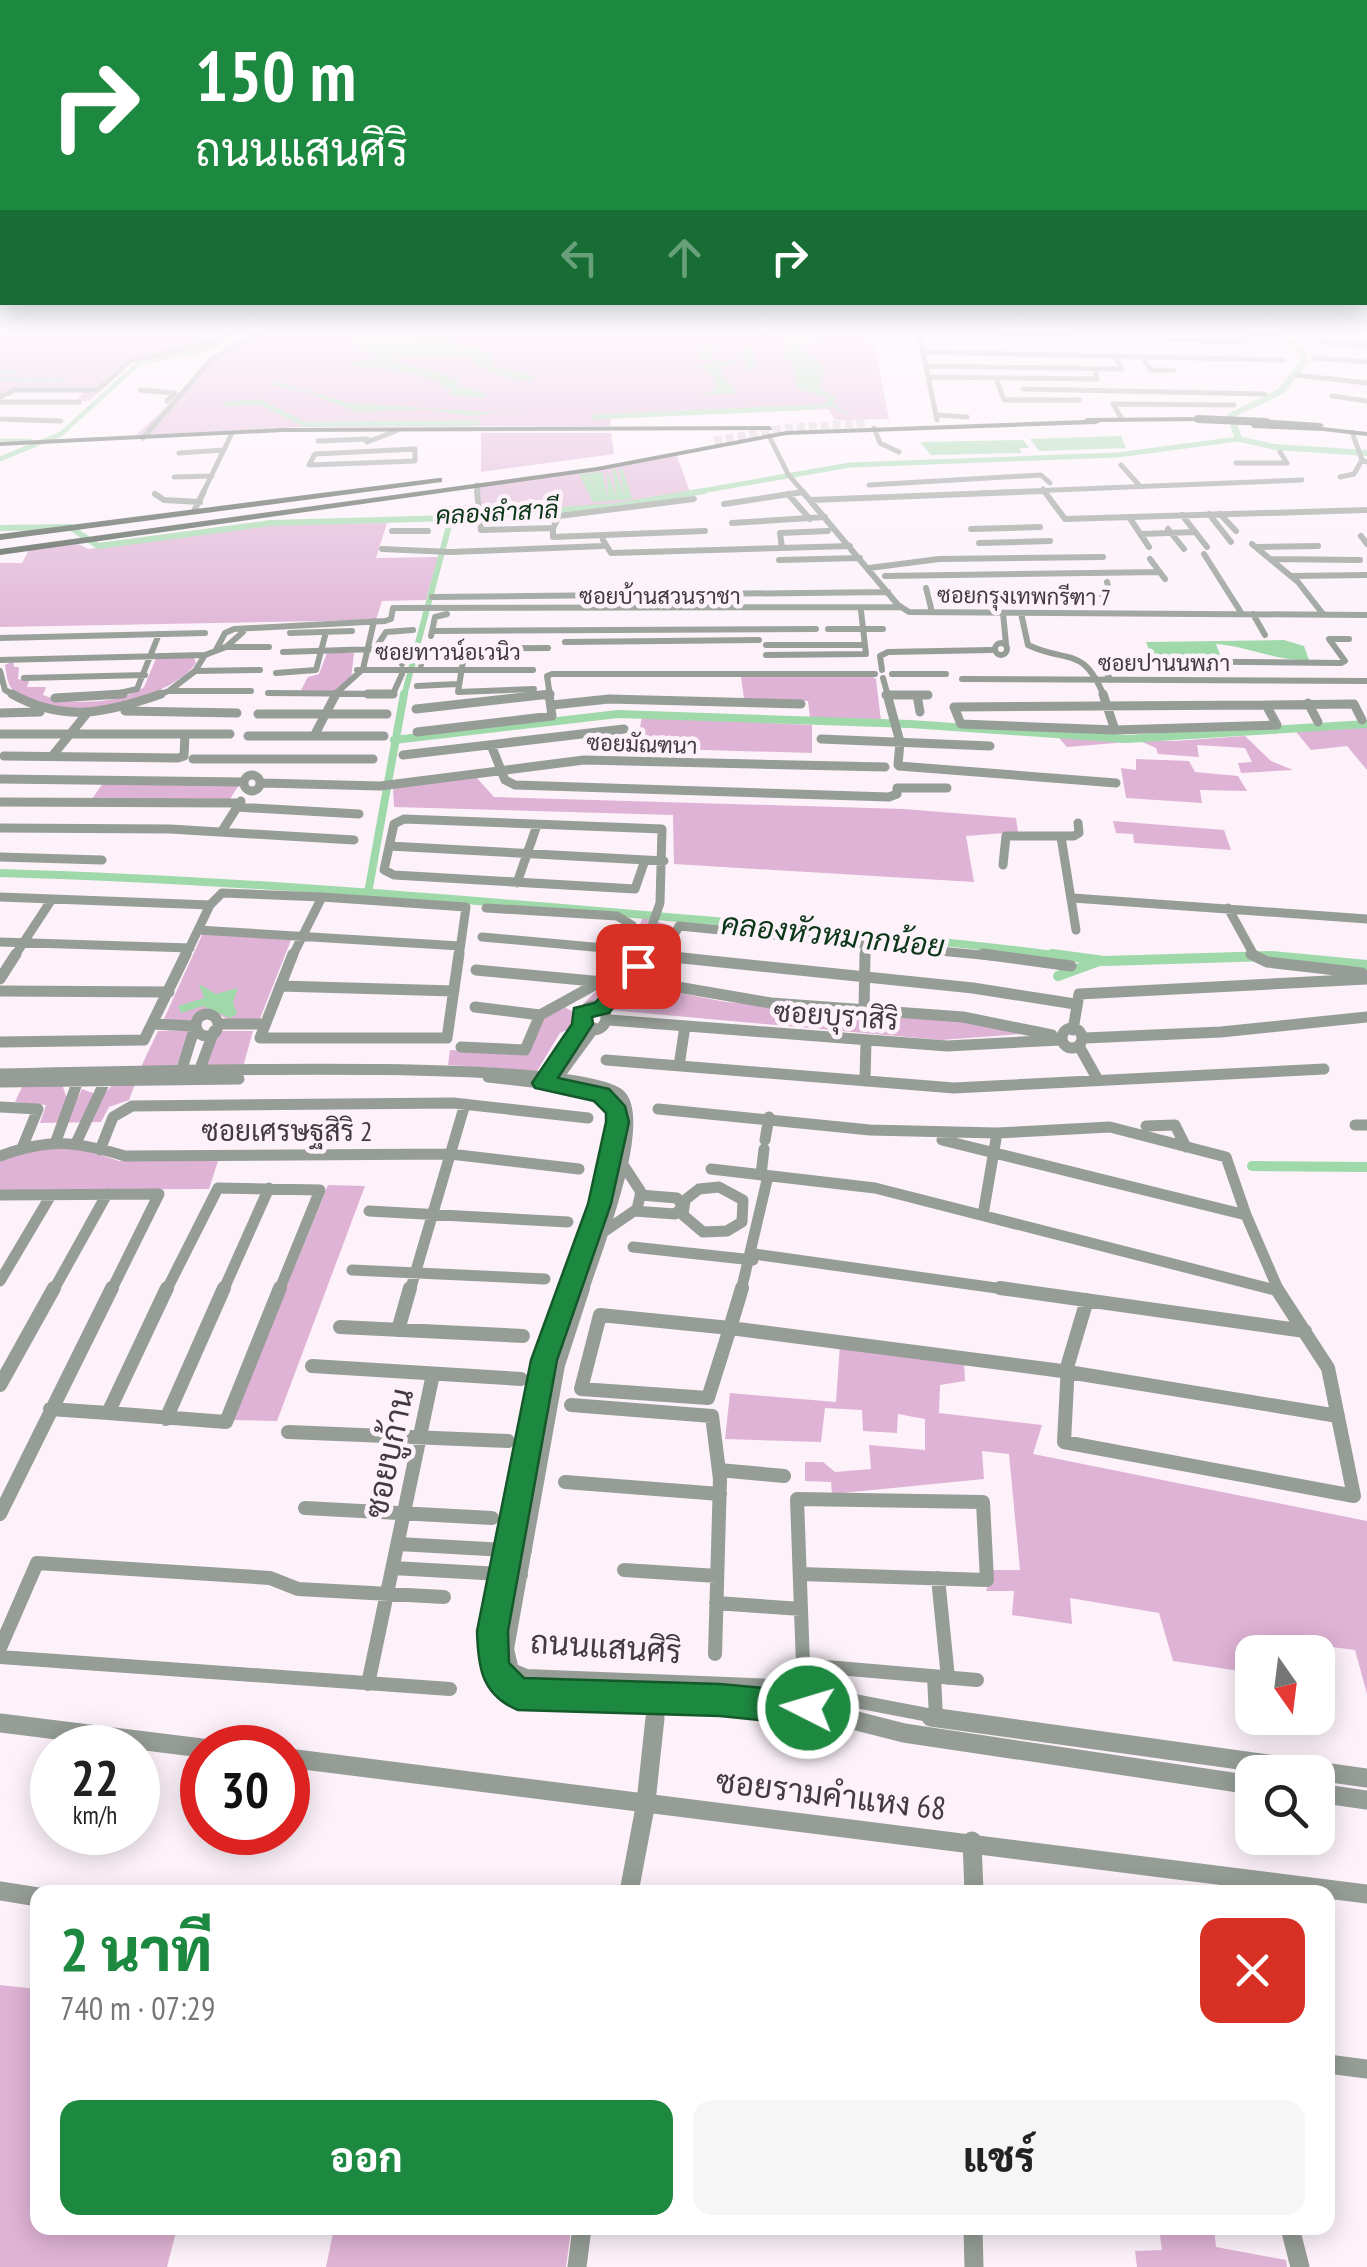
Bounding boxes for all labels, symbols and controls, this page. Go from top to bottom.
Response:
text: 150 m [195,30,356,120]
icon: right [30,40,160,170]
text: ถนนแสนศิริ [195,120,408,178]
icon: left [552,230,607,285]
icon: ahead [657,230,712,285]
icon: right [762,230,817,285]
water label: คลองลำสาลี [435,493,561,531]
street label: ซอยกรุงเทพกรีฑา 7 [937,580,1111,614]
street label: ซอยบ้านสวนราชา [579,582,741,610]
street label: ซอยทาวน์อเวนิว [375,638,521,666]
street label: ซอยปานนพภา [1098,649,1230,677]
street label: ซอยมัณฑนา [586,728,698,760]
water label: คลองหัวหมากน้อย [719,903,947,965]
pin [596,924,681,1009]
icon: arrive [611,939,666,994]
street label: ซอยบุราสิริ [772,992,899,1040]
street label: ซอยเศรษฐสิริ 2 [201,1112,373,1150]
street label: ซอยบูก้าน [354,1384,424,1522]
street label: ถนนแสนศิริ [529,1620,683,1672]
north arrow [1235,1635,1335,1735]
map controls [1235,1635,1335,1855]
position arrow [756,1656,860,1760]
speed limit sign: 30 [180,1725,310,1855]
text: 22 [71,1745,119,1810]
button: search [1235,1755,1335,1855]
street label: ซอยรามคำแหง 68 [714,1759,948,1829]
text: km/h [73,1799,117,1831]
text: 2 นาที [60,1910,212,1988]
button: close [1200,1918,1305,2023]
text: 740 m · 07:29 [60,1987,215,2029]
button: ออก [60,2100,673,2215]
button: แชร์ [693,2100,1305,2215]

